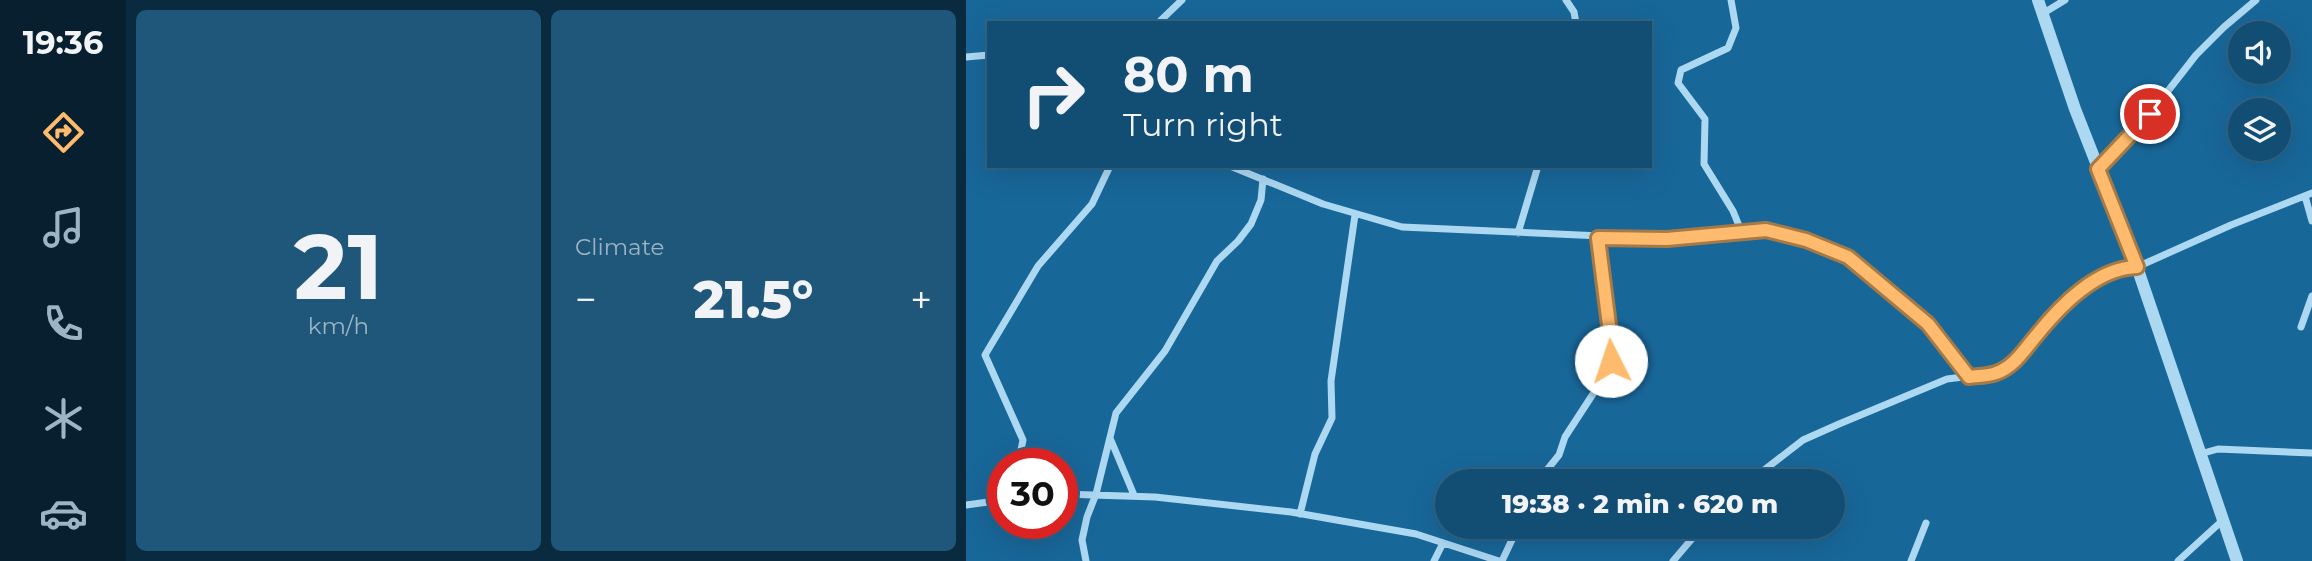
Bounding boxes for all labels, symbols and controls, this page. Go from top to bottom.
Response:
map controls [2228,21,2291,161]
button: sound [2228,21,2291,84]
text: 19:36 [23,23,103,62]
text: 80 m [1123,45,1254,104]
icon: right [1008,49,1099,140]
pin [2120,84,2180,144]
icon: arrive [2131,95,2169,133]
button: layers [2228,98,2291,161]
text: Turn right [1123,105,1283,144]
icon: directions [39,108,88,157]
icon: music [39,203,88,252]
text: 21 [294,211,383,322]
text: Climate [575,233,664,261]
text: 21.5° [694,268,814,331]
text: − [575,276,597,323]
text: + [910,276,932,323]
icon: phone [39,299,88,348]
text: km/h [308,312,369,340]
position arrow [1574,324,1648,398]
icon: climate [39,394,88,443]
speed limit sign: 30 [987,448,1078,539]
text: 19:38 · 2 min · 620 m [1502,488,1778,520]
icon: car [39,489,88,538]

